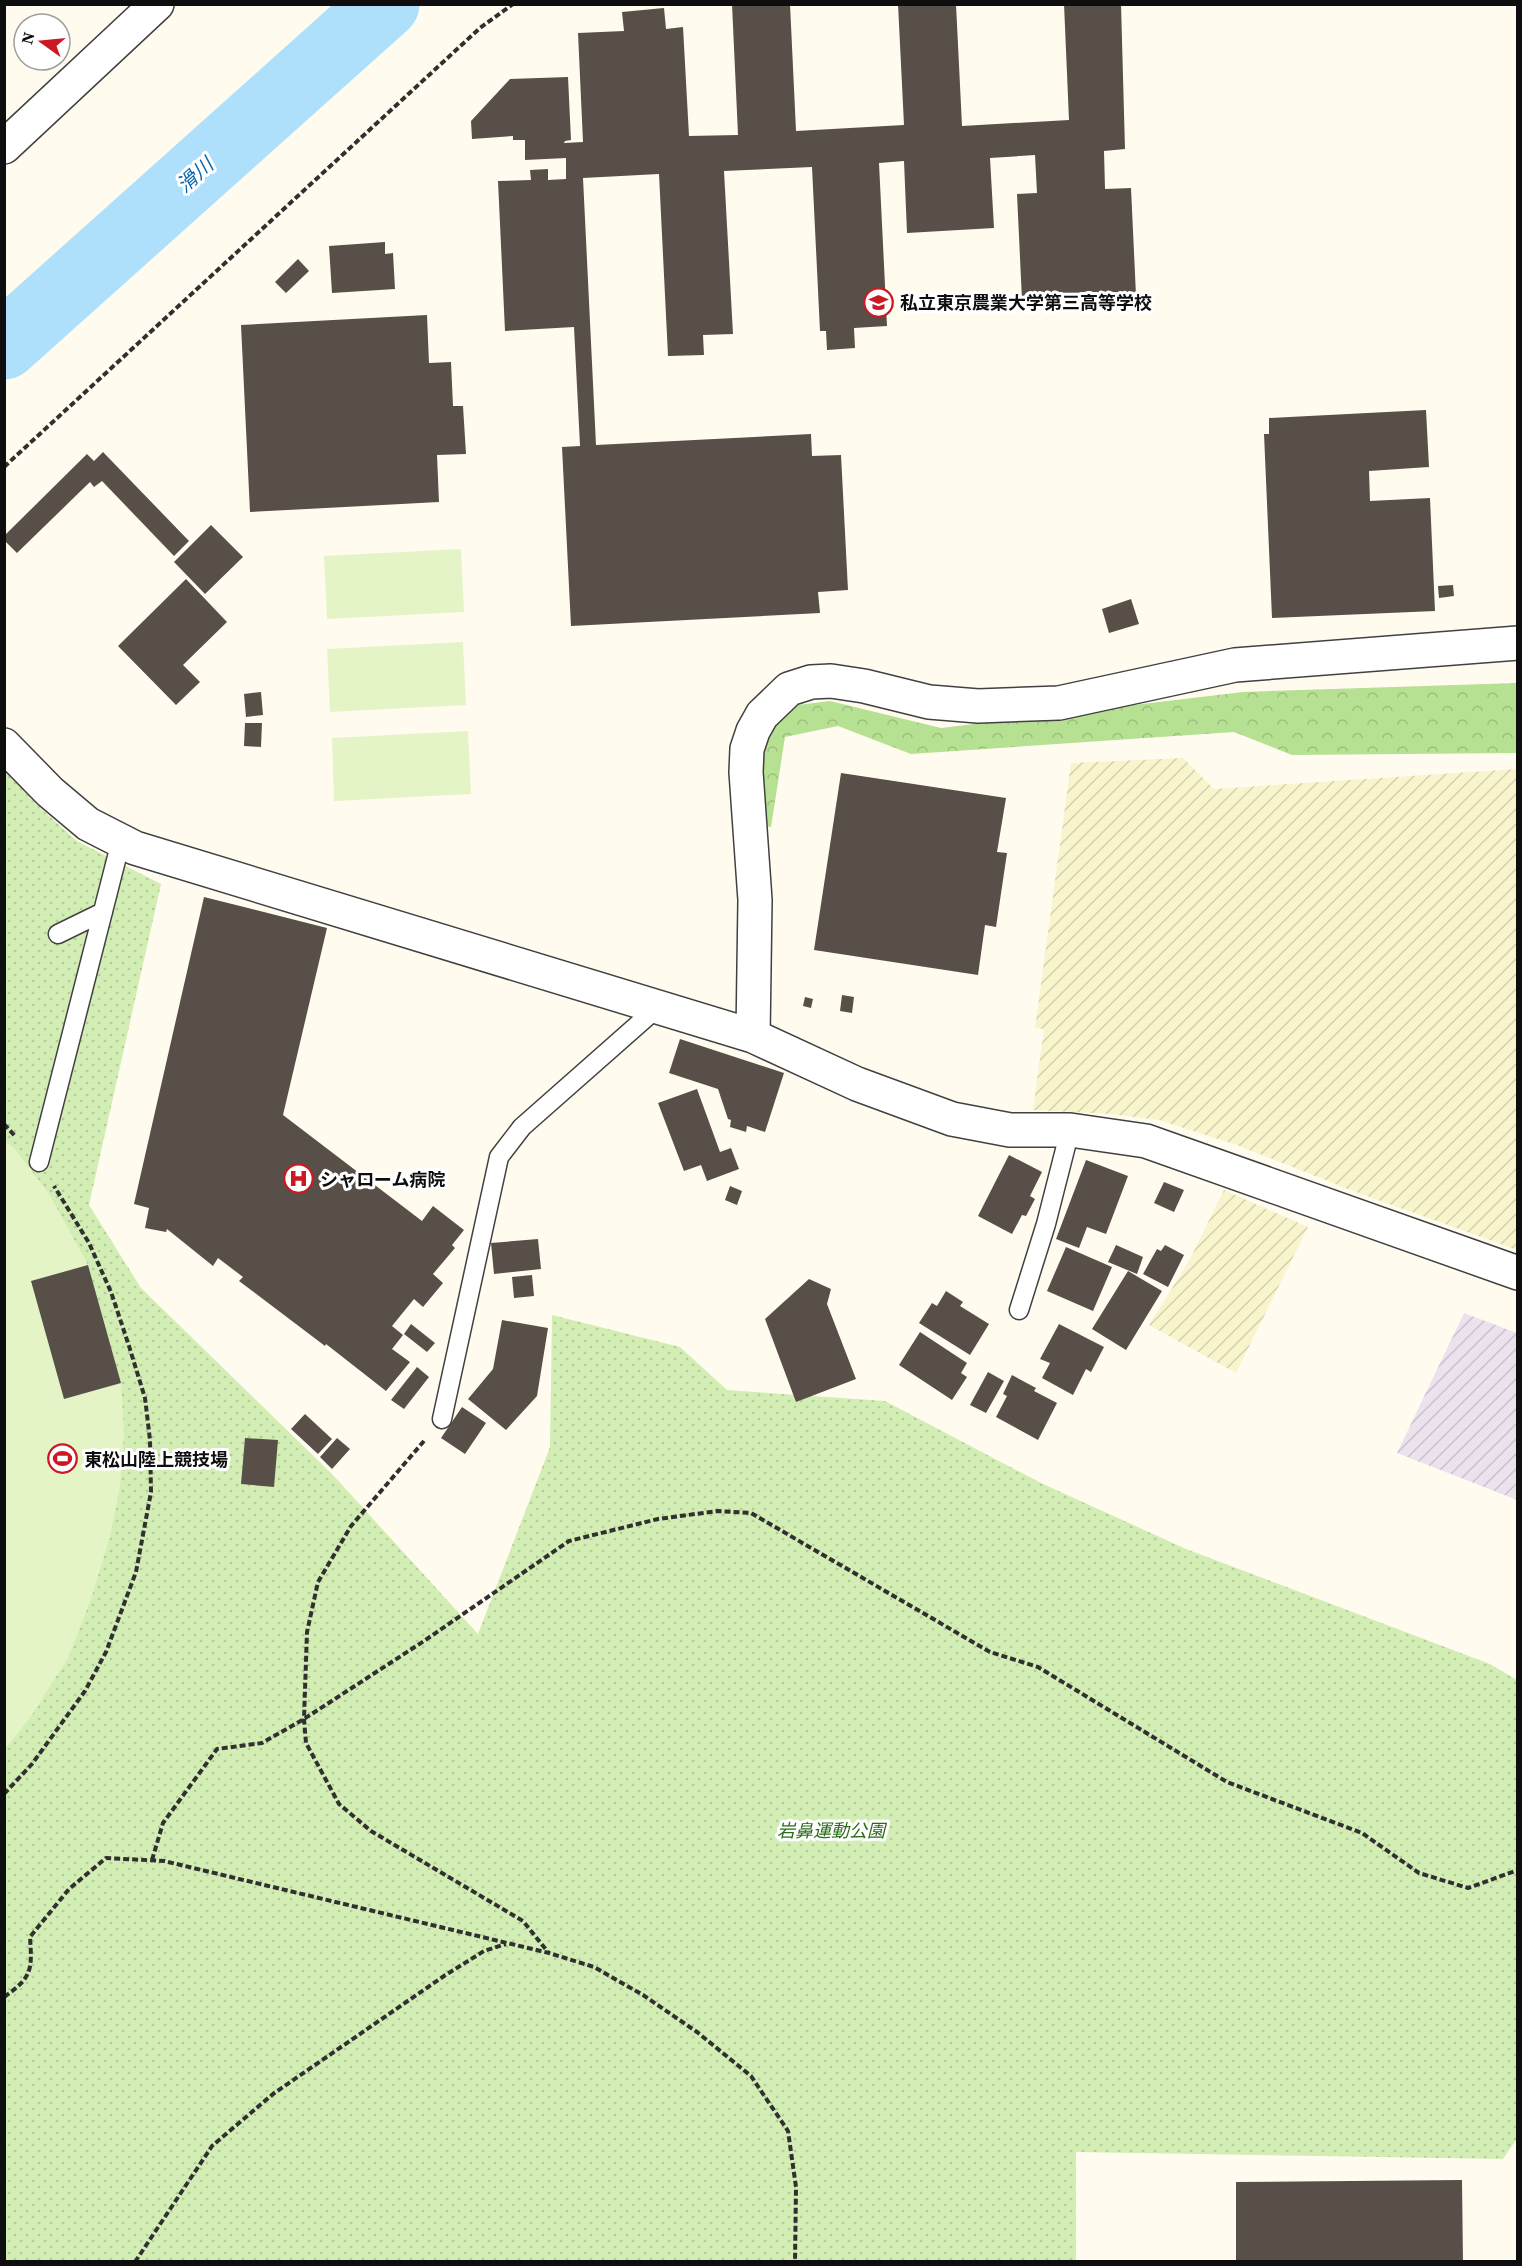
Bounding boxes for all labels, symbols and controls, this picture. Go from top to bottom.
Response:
north arrow [12,12,72,72]
text: N [15,29,40,47]
water label: 滑川 [171,150,221,199]
school or university icon: 私立東京農業大学第三高等学校 [863,286,895,318]
place label: 私立東京農業大学第三高等学校 [900,290,1152,315]
hospital icon: シャローム病院 [283,1163,315,1195]
place label: シャローム病院 [320,1167,445,1192]
sports icon: 東松山陸上競技場 [47,1443,79,1475]
place label: 東松山陸上競技場 [84,1447,228,1472]
park label: 岩鼻運動公園 [777,1818,888,1843]

